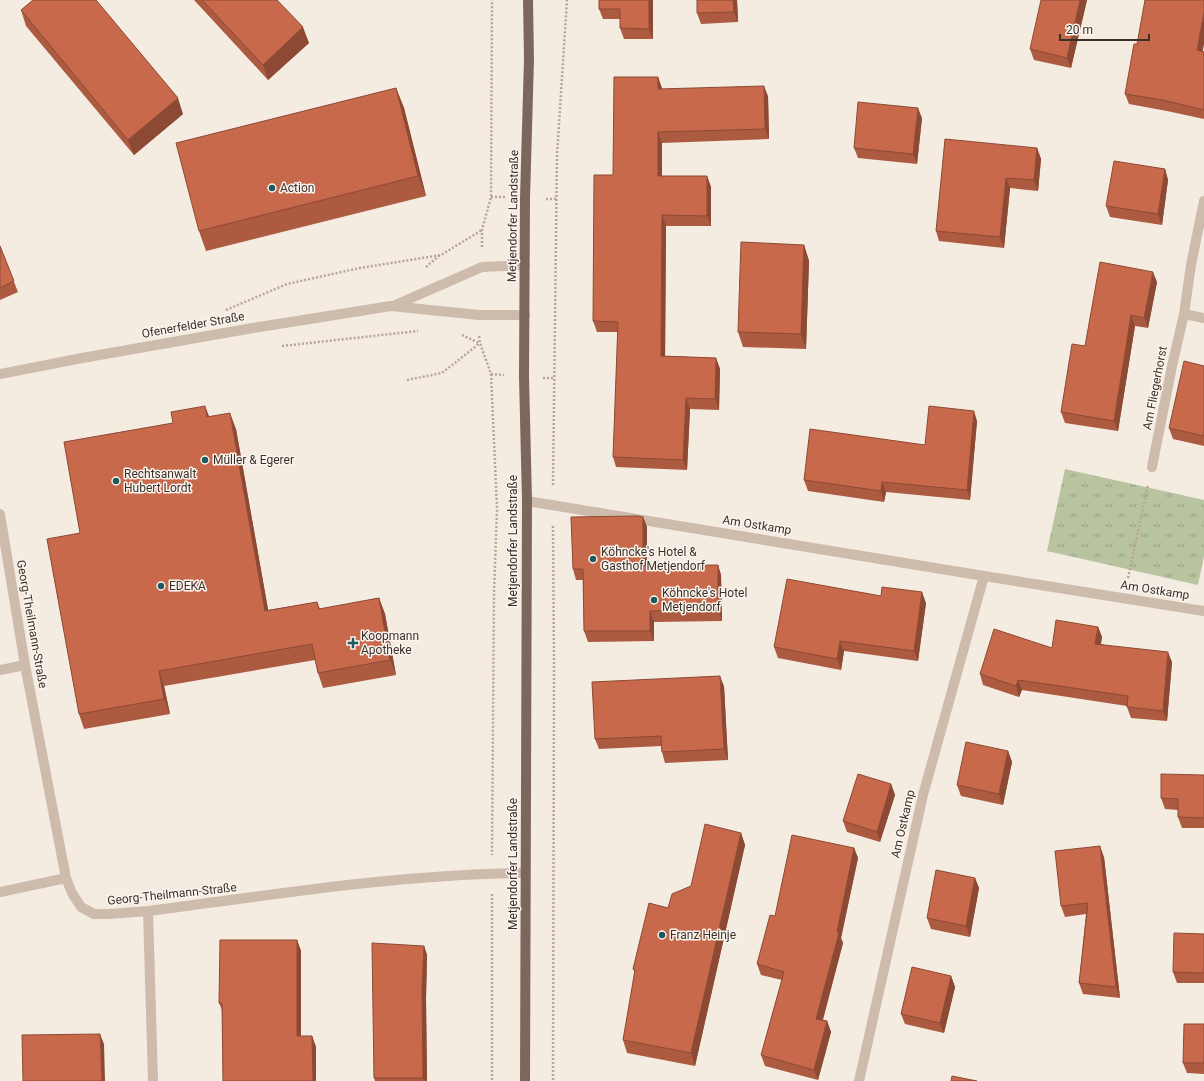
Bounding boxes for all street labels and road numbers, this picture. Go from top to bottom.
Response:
street label: Metjendorfer Landstraße [505,150,521,282]
street label: Ofenerfelder Straße [140,309,246,341]
street label: Am Fliegerhorst [1140,345,1170,431]
street label: Metjendorfer Landstraße [506,475,520,607]
street label: Am Ostkamp [722,513,793,537]
street label: Georg-Theilmann-Straße [14,559,50,689]
street label: Am Ostkamp [1120,578,1191,602]
street label: Am Ostkamp [888,788,918,859]
street label: Metjendorfer Landstraße [506,798,520,930]
street label: Georg-Theilmann-Straße [107,880,237,908]

